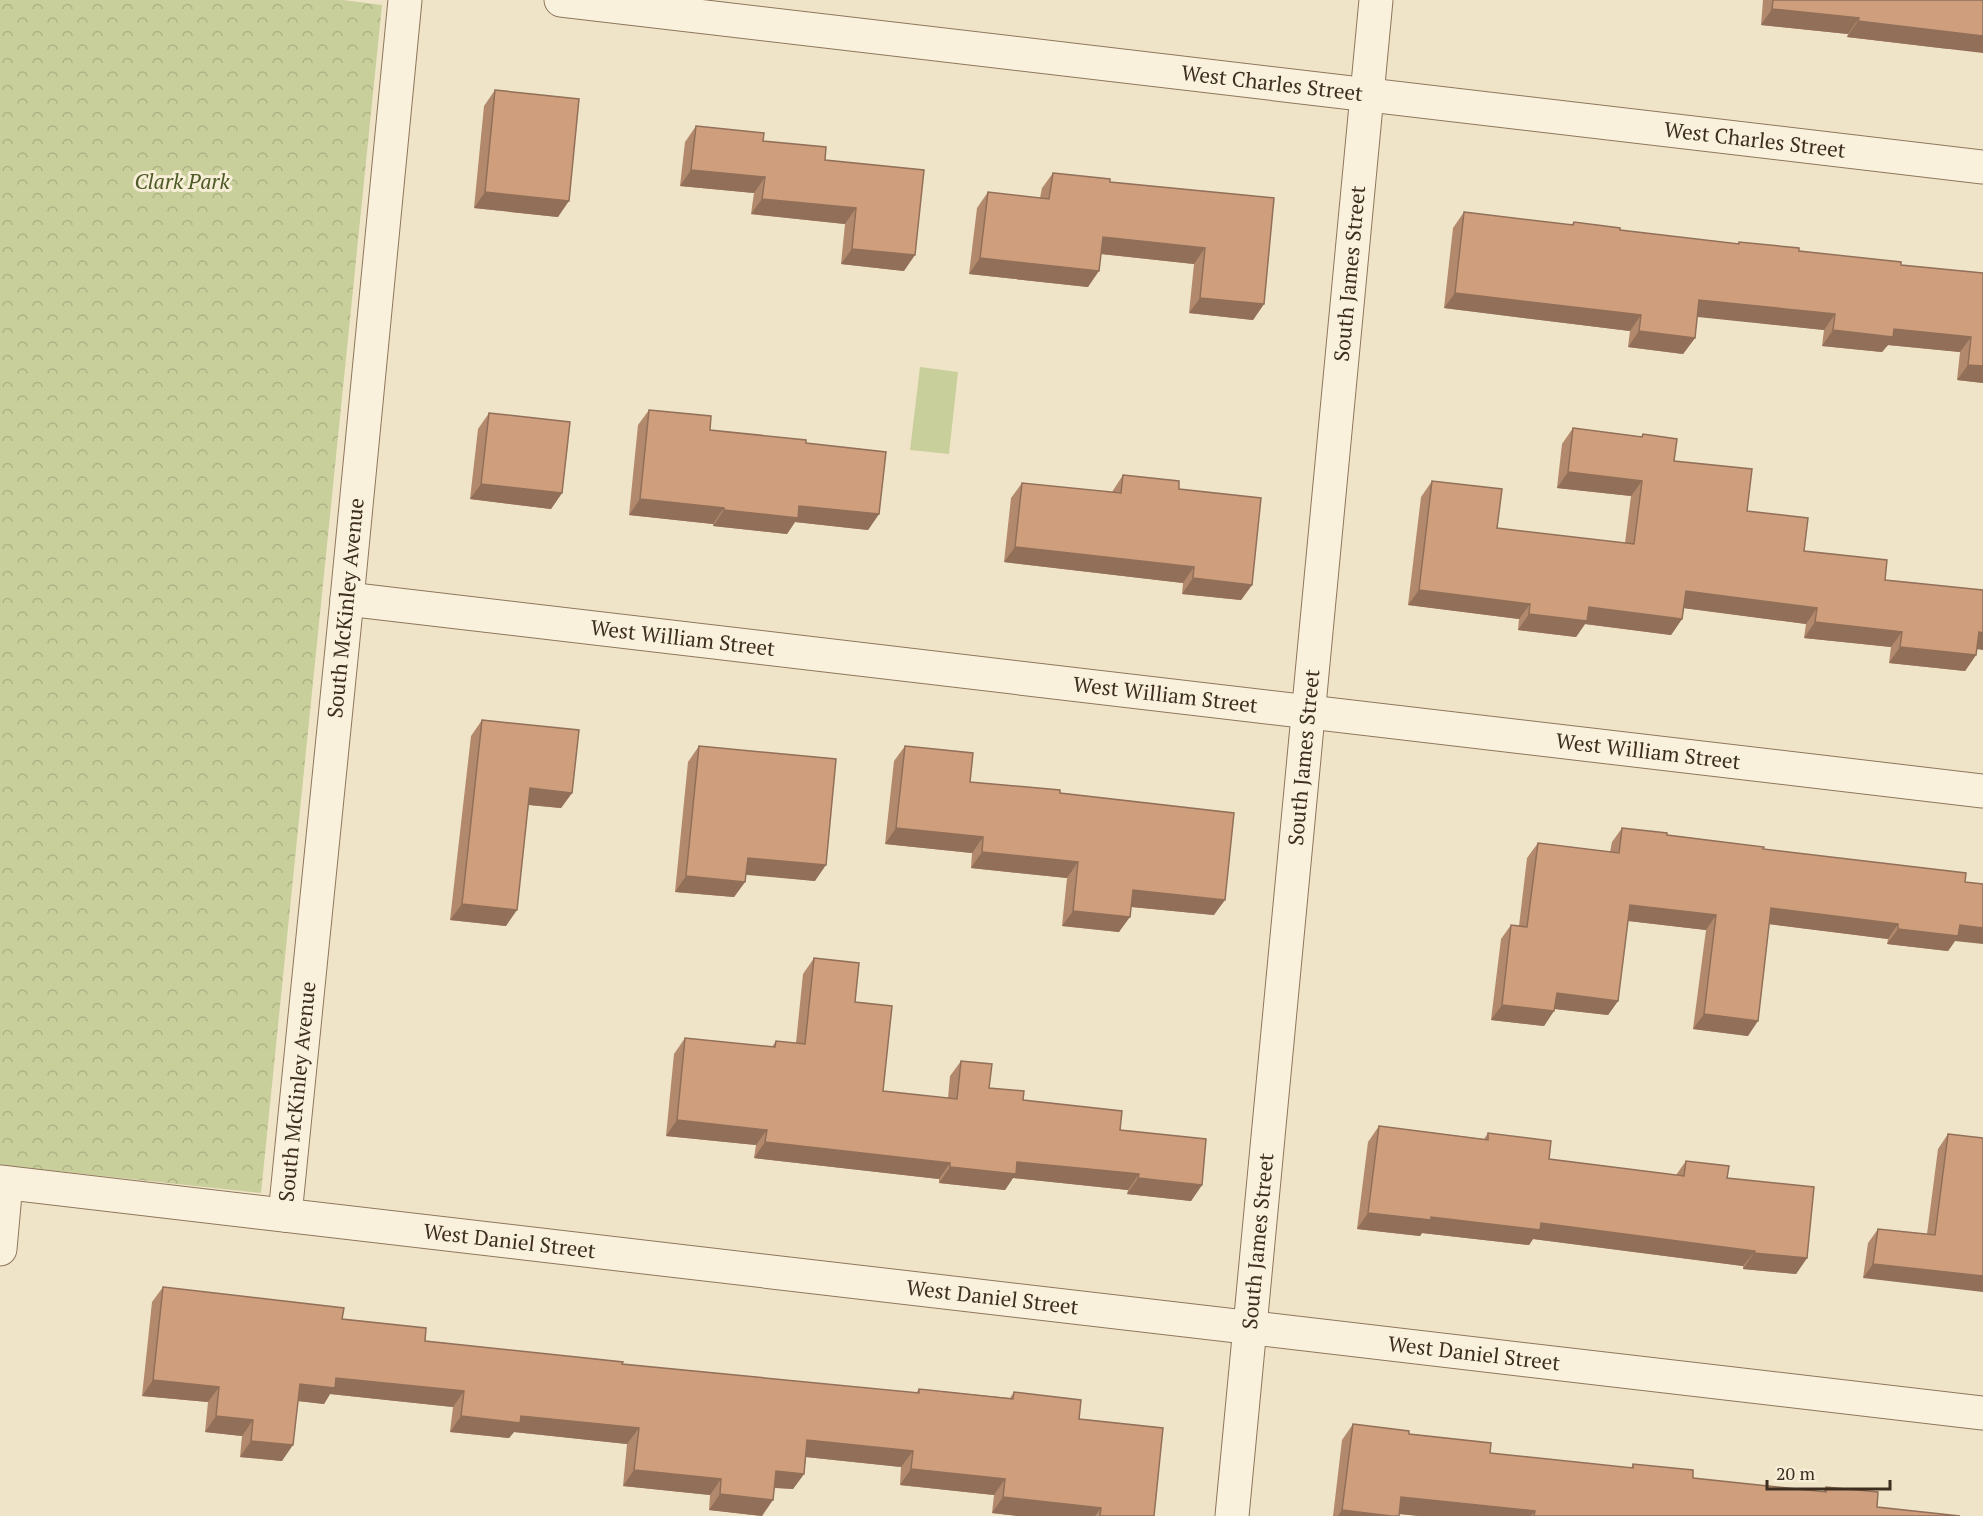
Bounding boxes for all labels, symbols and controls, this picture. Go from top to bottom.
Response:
street label: West Charles Street [1180,58,1365,107]
street label: West Charles Street [1663,115,1847,164]
park label: Clark Park [134,167,230,195]
street label: South James Street [1327,184,1371,363]
street label: South McKinley Avenue [320,497,370,719]
street label: West William Street [589,613,777,662]
street label: South James Street [1281,668,1325,847]
street label: West William Street [1072,669,1260,719]
street label: West William Street [1554,726,1742,775]
street label: South McKinley Avenue [271,980,321,1203]
street label: South James Street [1235,1152,1279,1331]
street label: West Daniel Street [422,1216,598,1264]
street label: West Daniel Street [905,1273,1080,1321]
street label: West Daniel Street [1386,1329,1562,1377]
scale bar [1767,1453,1890,1491]
text: 20 m [1776,1461,1816,1485]

